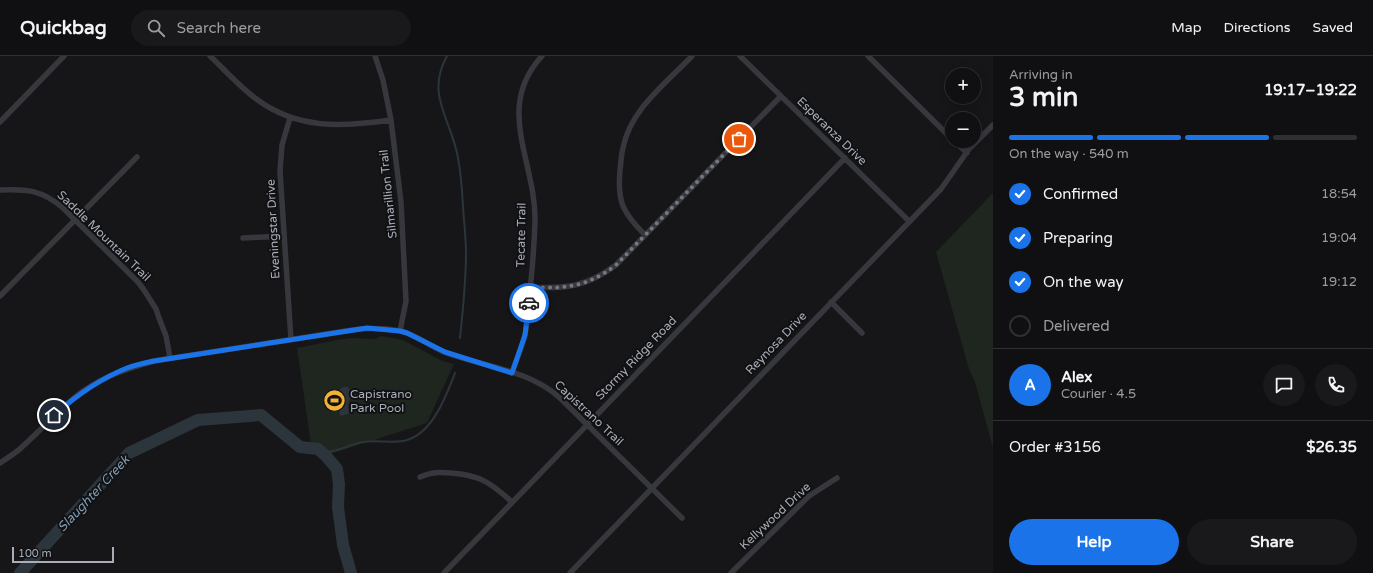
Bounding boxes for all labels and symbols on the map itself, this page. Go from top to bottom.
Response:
street label: Esperanza Drive [794,94,870,168]
pin [722,122,756,156]
street label: Silmarillion Trail [376,149,400,239]
street label: Eveningstar Drive [263,178,283,279]
street label: Saddle Mountain Trail [55,188,153,284]
street label: Tecate Trail [513,203,529,267]
courier [509,283,549,323]
street label: Reynosa Drive [743,309,809,377]
street label: Stormy Ridge Road [592,313,680,403]
street label: Capistrano Trail [552,378,626,448]
place label: Capistrano Park Pool [350,387,412,415]
sports icon: Capistrano Park Pool [321,388,347,414]
pin [37,398,71,432]
water label: Slaughter Creek [54,452,134,535]
street label: Kellywood Drive [737,480,813,552]
scale bar [12,545,114,564]

